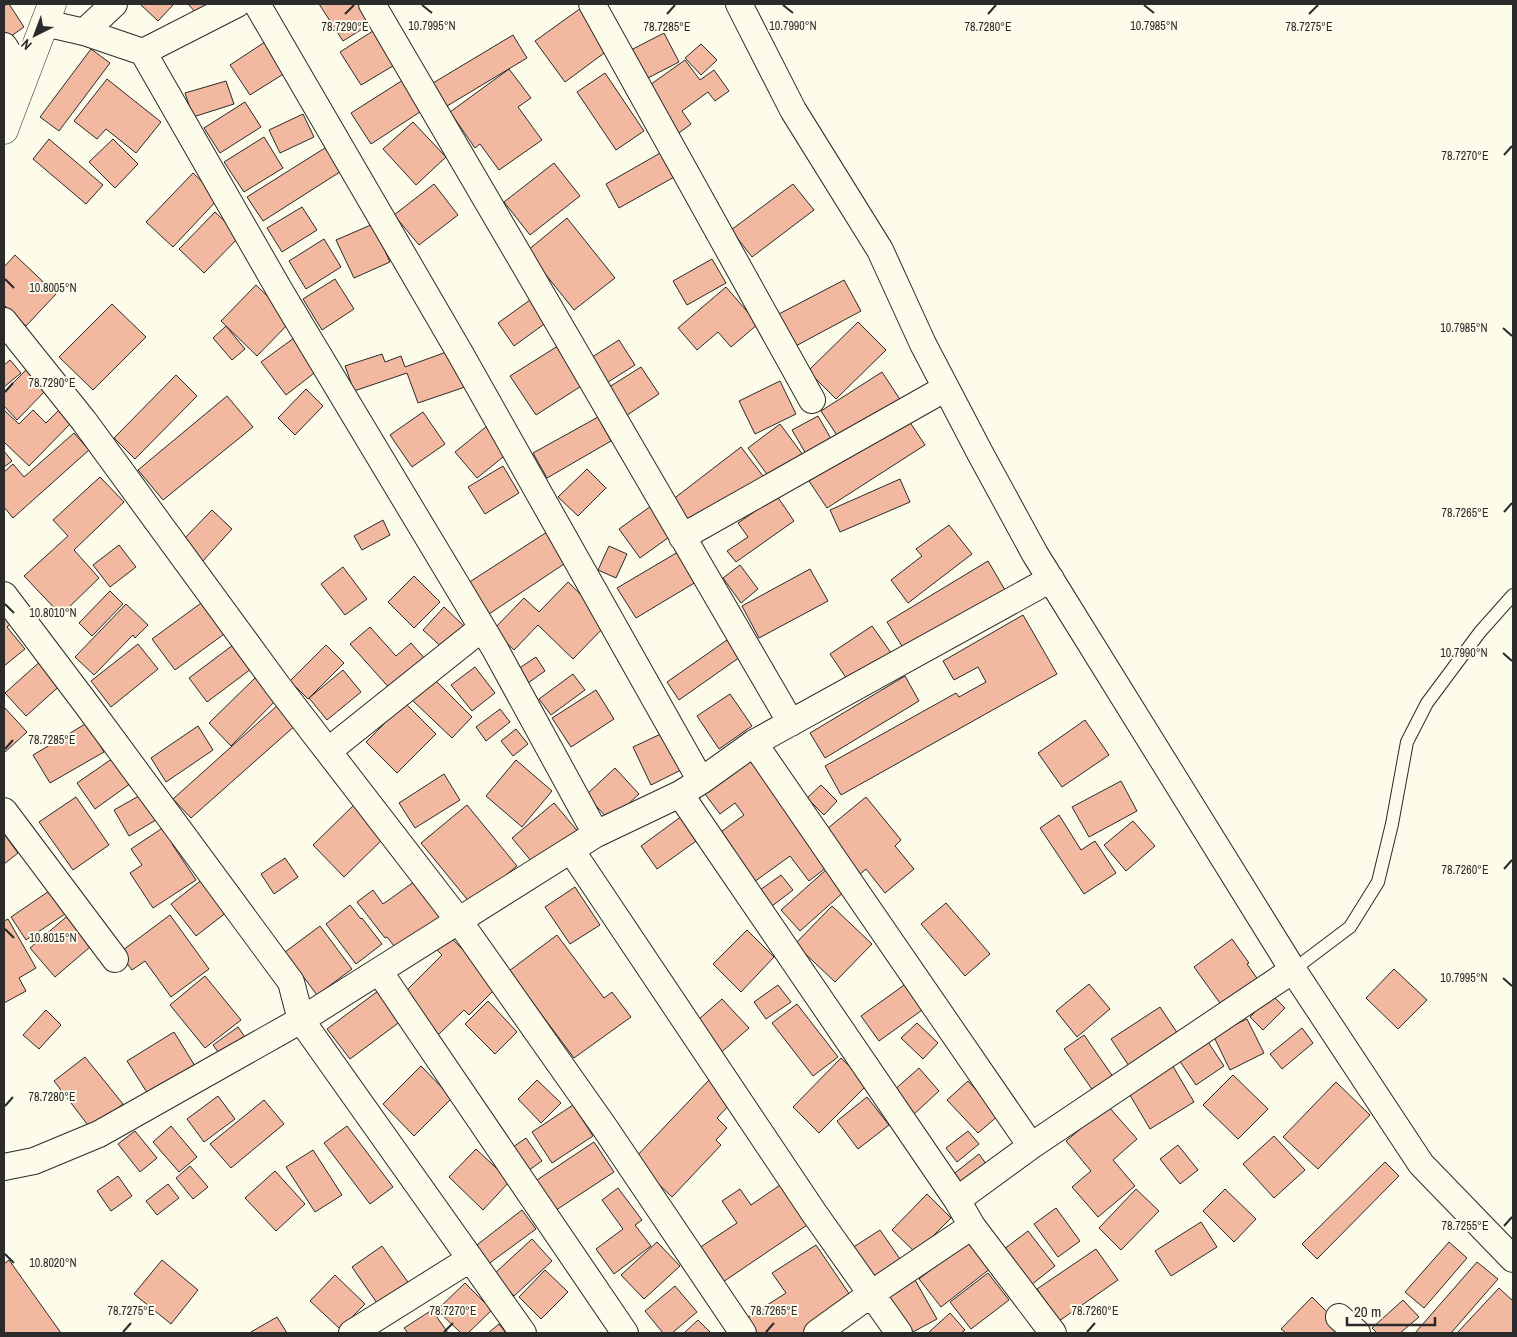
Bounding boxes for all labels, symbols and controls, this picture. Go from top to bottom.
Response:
north arrow [10,10,60,60]
text: 10.7995°N [408,18,456,34]
text: 10.7990°N [769,18,817,34]
text: 10.7985°N [1130,18,1178,34]
text: 78.7290°E [322,19,368,35]
text: 78.7285°E [644,19,690,35]
text: 78.7280°E [965,19,1011,35]
text: 78.7275°E [1286,19,1332,35]
text: N [17,35,35,54]
text: 78.7270°E [1442,148,1488,164]
text: 10.8005°N [29,280,77,296]
text: 10.7985°N [1440,320,1488,336]
text: 78.7290°E [29,375,75,391]
text: 78.7265°E [1442,505,1488,521]
text: 10.8010°N [29,605,77,621]
text: 10.7990°N [1440,645,1488,661]
text: 78.7285°E [29,732,75,748]
text: 78.7260°E [1442,862,1488,878]
text: 10.8015°N [29,930,77,946]
text: 10.7995°N [1440,970,1488,986]
text: 78.7280°E [29,1089,75,1105]
text: 78.7255°E [1442,1218,1488,1234]
text: 10.8020°N [29,1255,77,1271]
scale bar [1347,1294,1434,1326]
text: 20 m [1354,1301,1381,1322]
text: 78.7275°E [108,1303,154,1319]
text: 78.7270°E [430,1303,476,1319]
text: 78.7265°E [751,1303,797,1319]
text: 78.7260°E [1072,1303,1118,1319]

